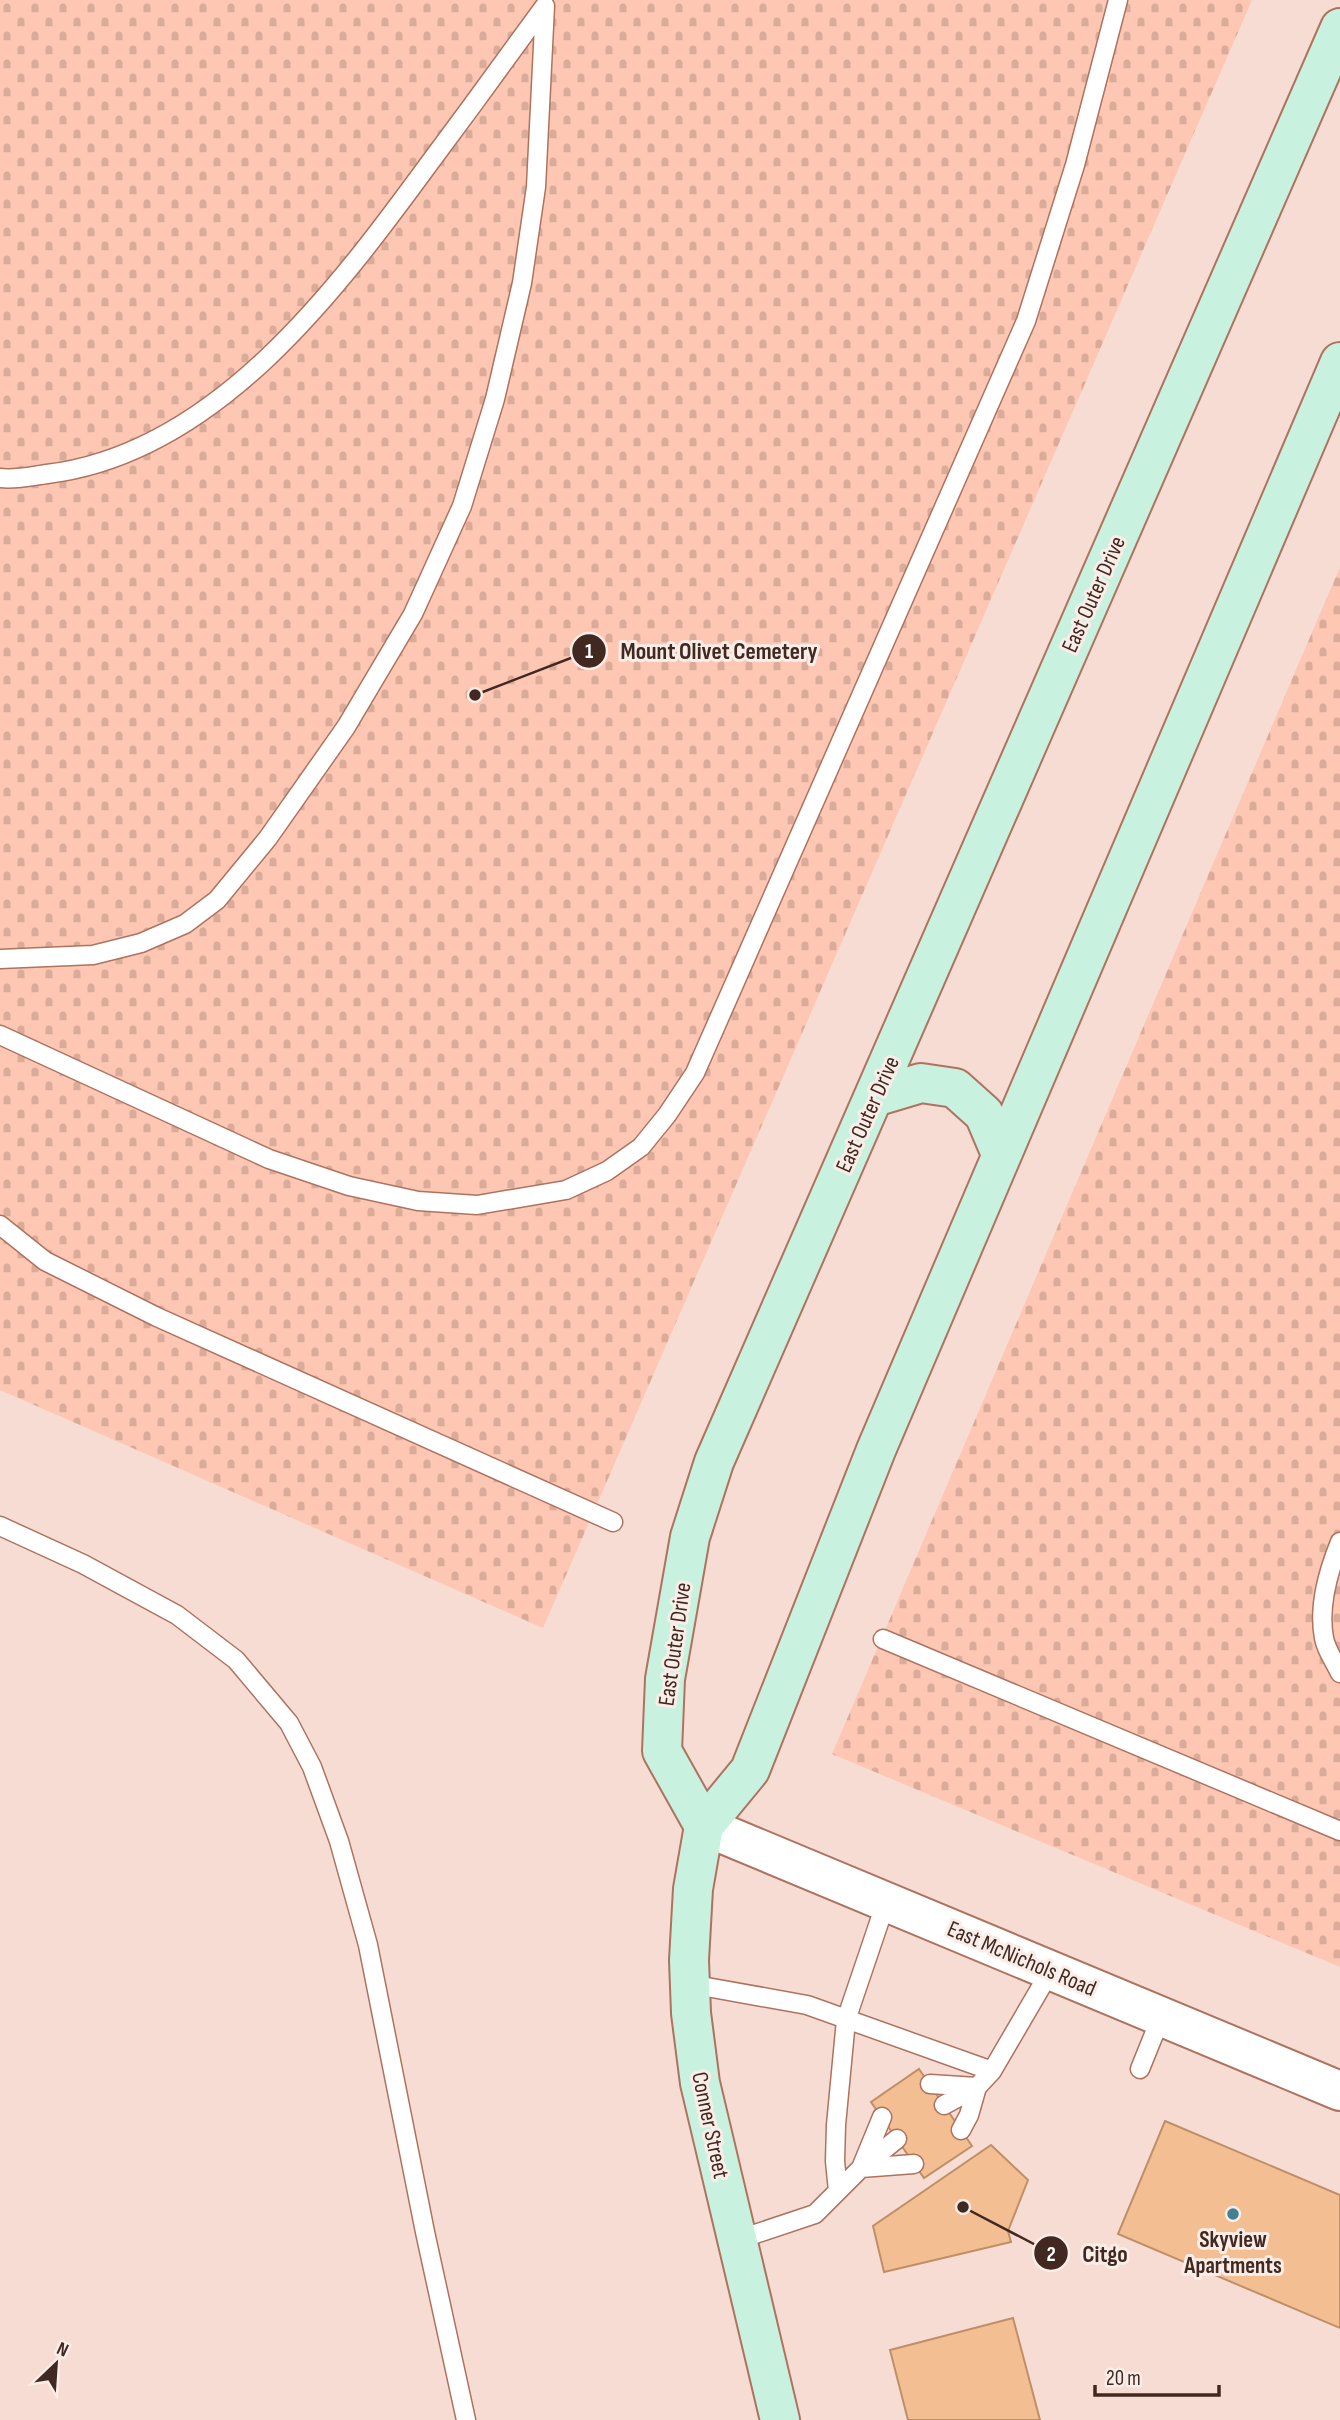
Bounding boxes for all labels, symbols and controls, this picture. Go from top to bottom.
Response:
street label: East Outer Drive [1056,532,1132,657]
callout: Mount Olivet Cemetery [571,628,831,673]
text: Mount Olivet Cemetery [620,637,818,666]
text: 1 [585,639,593,664]
street label: East Outer Drive [830,1052,906,1177]
street label: East Outer Drive [652,1581,698,1708]
street label: East McNichols Road [943,1915,1100,2003]
street label: Conner Street [685,2069,735,2181]
marker: Skyview Apartments [1225,2206,1241,2222]
place label: Skyview Apartments [1183,2226,1282,2280]
callout: Citgo [1033,2231,1142,2276]
text: Citgo [1082,2240,1128,2269]
text: 2 [1046,2242,1056,2267]
north arrow [21,2329,91,2399]
text: N [53,2337,72,2363]
scale bar [1095,2354,1219,2398]
text: 20 m [1106,2366,1141,2391]

